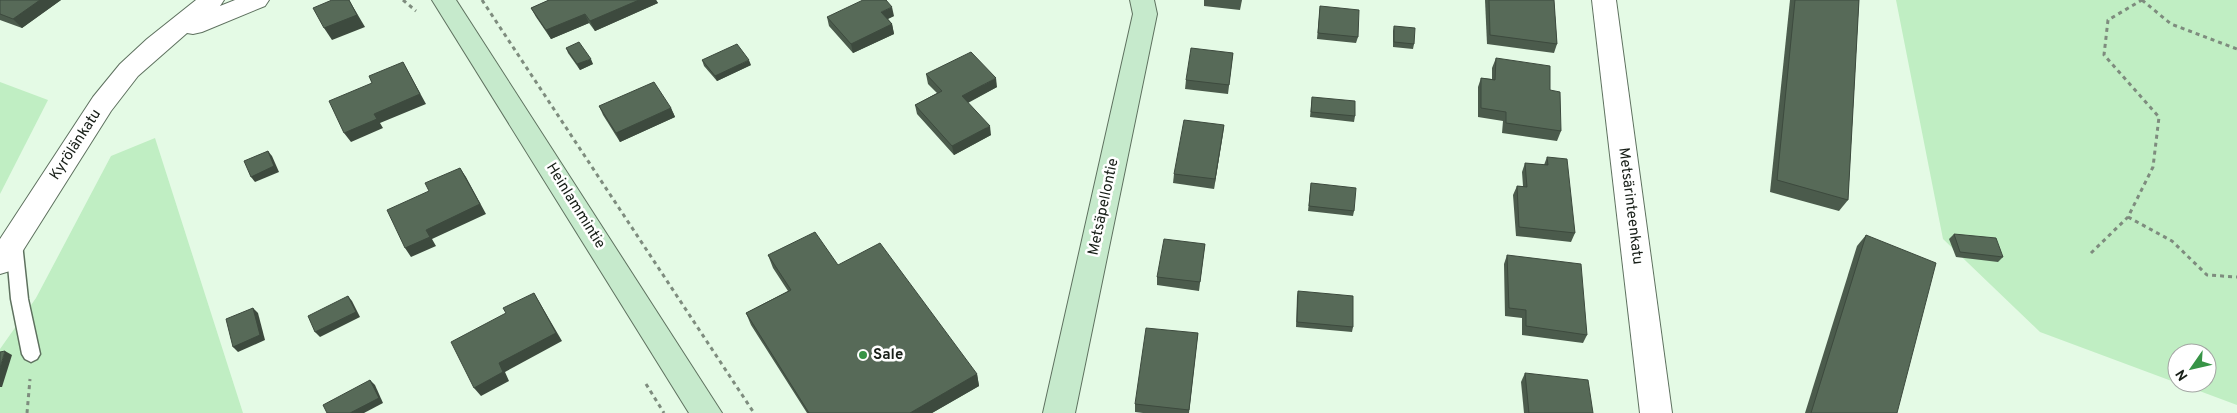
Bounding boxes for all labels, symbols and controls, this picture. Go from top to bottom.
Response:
street label: Kyrölänkatu [46,106,106,184]
street label: Metsärinteenkatu [1613,146,1647,266]
street label: Metsäpellontie [1084,157,1124,257]
street label: Heinlammintie [541,160,609,252]
north arrow [2167,343,2217,393]
place label: Sale [873,346,903,365]
marker: Sale [857,349,869,361]
text: N [2173,366,2192,383]

